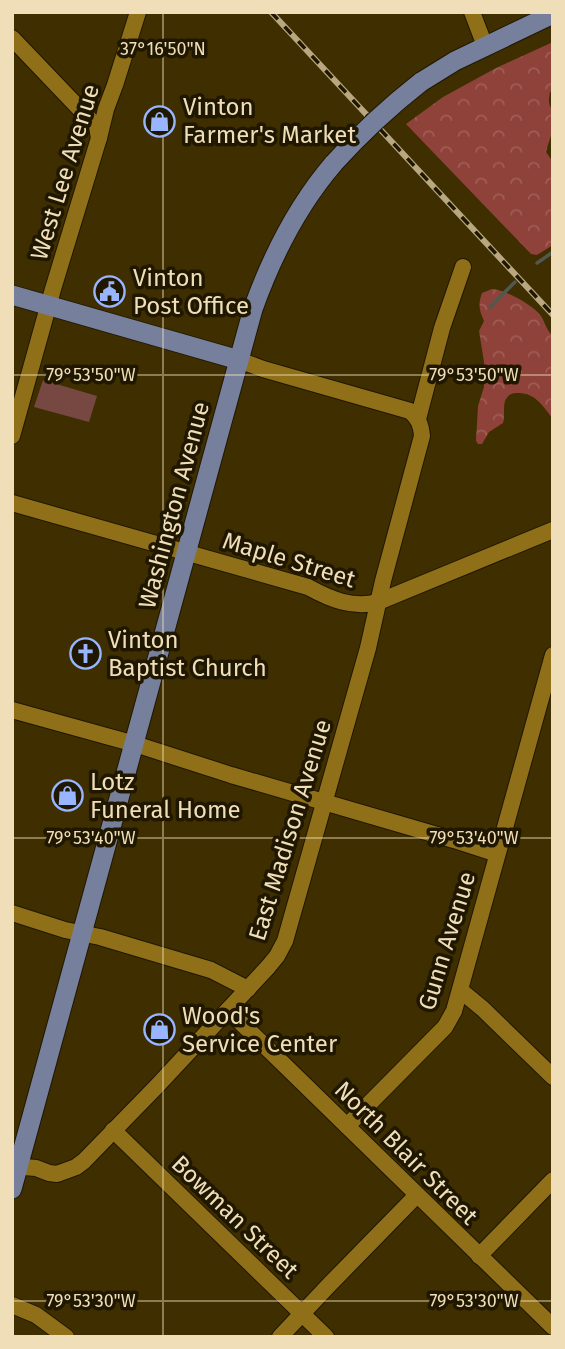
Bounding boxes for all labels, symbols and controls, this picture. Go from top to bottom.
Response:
text: 37°16'50"N [120,38,206,60]
street label: West Lee Avenue [25,81,105,263]
place label: Vinton Farmer's Market [183,93,356,149]
shop icon: Vinton Farmer's Market [143,104,177,138]
place label: Vinton Post Office [133,264,249,320]
public building icon: Vinton Post Office [93,275,127,309]
text: 79°53'50"W [46,364,136,386]
text: 79°53'50"W [429,364,519,386]
street label: Washington Avenue [133,399,215,611]
street label: Maple Street [219,527,359,594]
place label: Vinton Baptist Church [108,626,267,682]
church icon: Vinton Baptist Church [68,637,102,671]
street label: East Madison Avenue [243,716,337,944]
place label: Lotz Funeral Home [90,768,241,824]
shop icon: Lotz Funeral Home [50,779,84,813]
text: 79°53'40"W [46,827,136,849]
text: 79°53'40"W [429,827,519,849]
street label: Gunn Avenue [413,868,481,1014]
place label: Wood's Service Center [182,1002,338,1058]
shop icon: Wood's Service Center [142,1013,176,1047]
street label: North Blair Street [329,1076,484,1231]
street label: Bowman Street [166,1150,304,1285]
text: 79°53'30"W [46,1290,136,1312]
text: 79°53'30"W [429,1290,519,1312]

